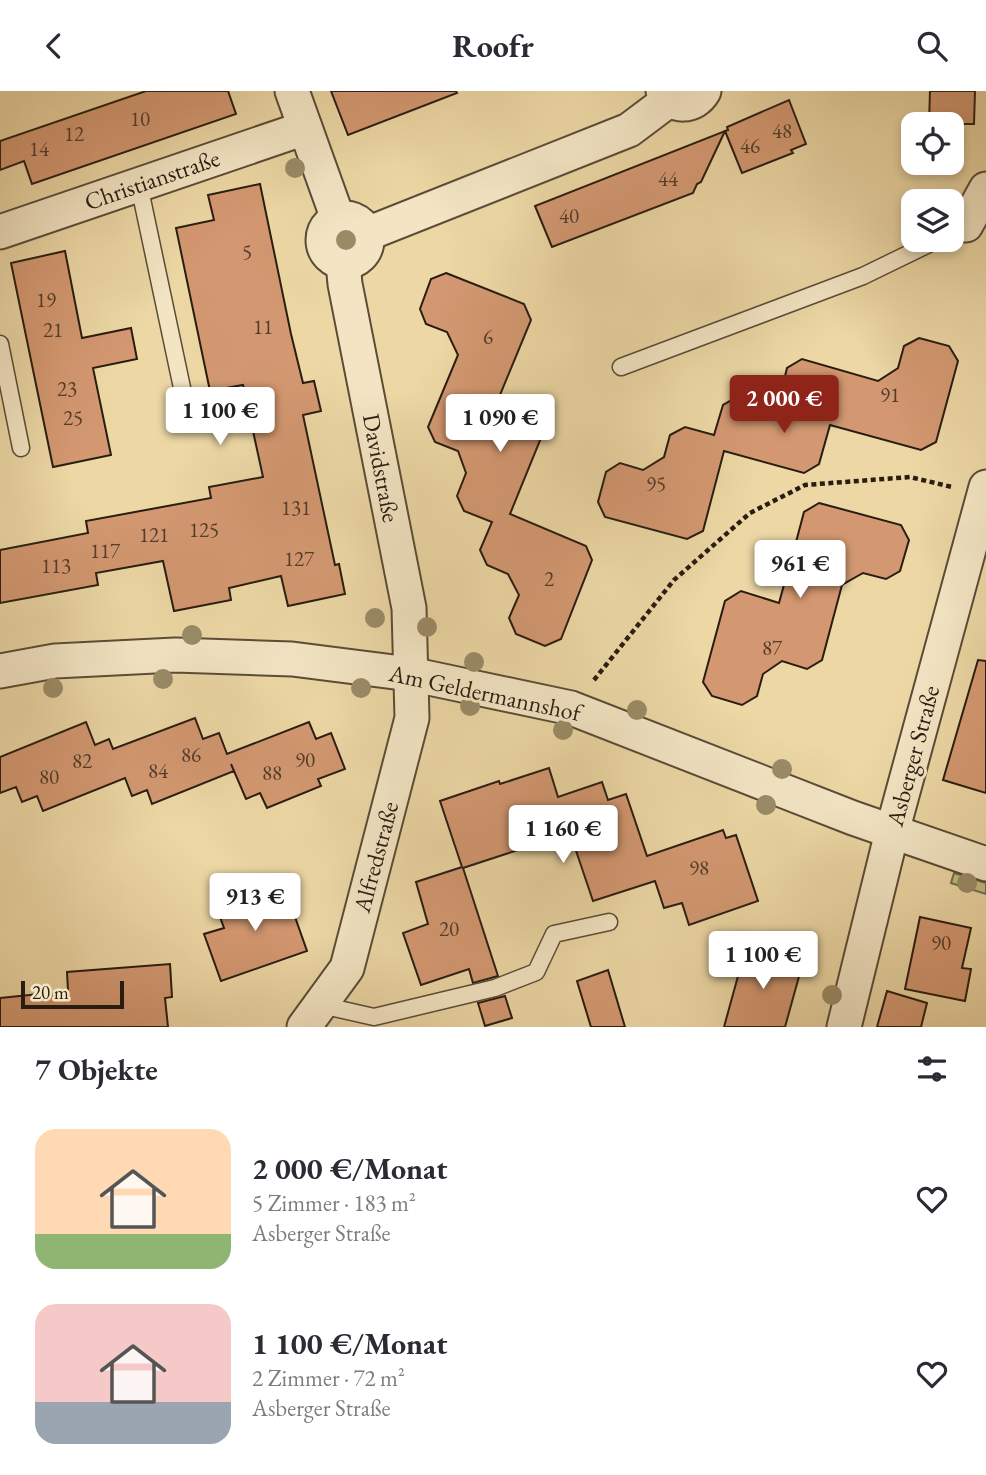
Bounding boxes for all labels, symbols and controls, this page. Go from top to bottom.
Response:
text: Roofr [452,25,534,67]
icon: back [35,27,73,65]
icon: search [913,27,951,65]
house number: 10 [130,105,150,132]
map controls [901,112,964,252]
button: locate [901,112,964,175]
house number: 48 [772,117,792,144]
house number: 12 [64,120,84,147]
house number: 46 [740,132,760,159]
house number: 14 [29,135,50,162]
street label: Christianstraße [80,142,224,217]
house number: 44 [658,165,679,192]
button: layers [901,189,964,252]
house number: 40 [559,202,579,229]
house number: 5 [242,238,252,265]
house number: 19 [36,286,56,313]
house number: 11 [253,313,273,340]
house number: 21 [43,316,63,343]
house number: 6 [483,323,493,350]
house number: 23 [57,375,77,402]
pin: 2 000 € [719,375,849,435]
house number: 91 [880,381,900,408]
text: 2 000 € [746,383,822,413]
pin: 1 100 € [155,387,285,447]
text: 1 100 € [182,395,258,425]
pin: 1 090 € [435,395,565,454]
text: 1 090 € [462,402,538,432]
house number: 25 [63,404,83,431]
street label: Davidstraße [356,411,407,525]
house number: 95 [646,470,666,497]
house number: 131 [281,494,311,521]
house number: 125 [189,516,219,543]
house number: 121 [139,521,169,548]
house number: 117 [90,537,121,564]
pin: 961 € [751,540,849,600]
house number: 127 [284,545,315,572]
text: 961 € [771,548,829,578]
house number: 113 [41,552,71,579]
house number: 2 [544,565,554,592]
house number: 87 [762,634,783,661]
street label: Am Geldermannshof [385,657,587,729]
street label: Asberger Straße [879,682,946,831]
house number: 86 [181,741,201,768]
house number: 90 [295,746,315,773]
house number: 82 [72,747,92,774]
house number: 84 [148,757,169,784]
house number: 88 [262,759,282,786]
house number: 80 [39,763,59,790]
street label: Alfredstraße [346,798,405,917]
pin: 1 160 € [498,805,628,865]
text: 1 160 € [525,813,601,843]
house number: 98 [689,854,709,881]
pin: 913 € [206,873,304,933]
text: 913 € [226,881,284,911]
house number: 20 [439,915,459,942]
house number: 90 [931,929,951,956]
pin: 1 100 € [698,932,828,991]
text: 1 100 € [725,939,801,969]
scale bar [21,978,124,1010]
text: 20 m [32,980,69,1005]
text: 7 Objekte [35,1050,158,1089]
icon: filters [913,1050,951,1088]
text: 2 000 €/Monat [252,1149,447,1188]
icon: home [91,1157,175,1241]
icon: heart [913,1180,951,1218]
text: 5 Zimmer · 183 m² [252,1188,416,1218]
text: Asberger Straße [252,1218,390,1248]
text: 1 100 €/Monat [252,1324,447,1363]
icon: home [91,1332,175,1416]
icon: heart [913,1355,951,1393]
text: 2 Zimmer · 72 m² [252,1363,405,1393]
text: Asberger Straße [252,1393,390,1423]

